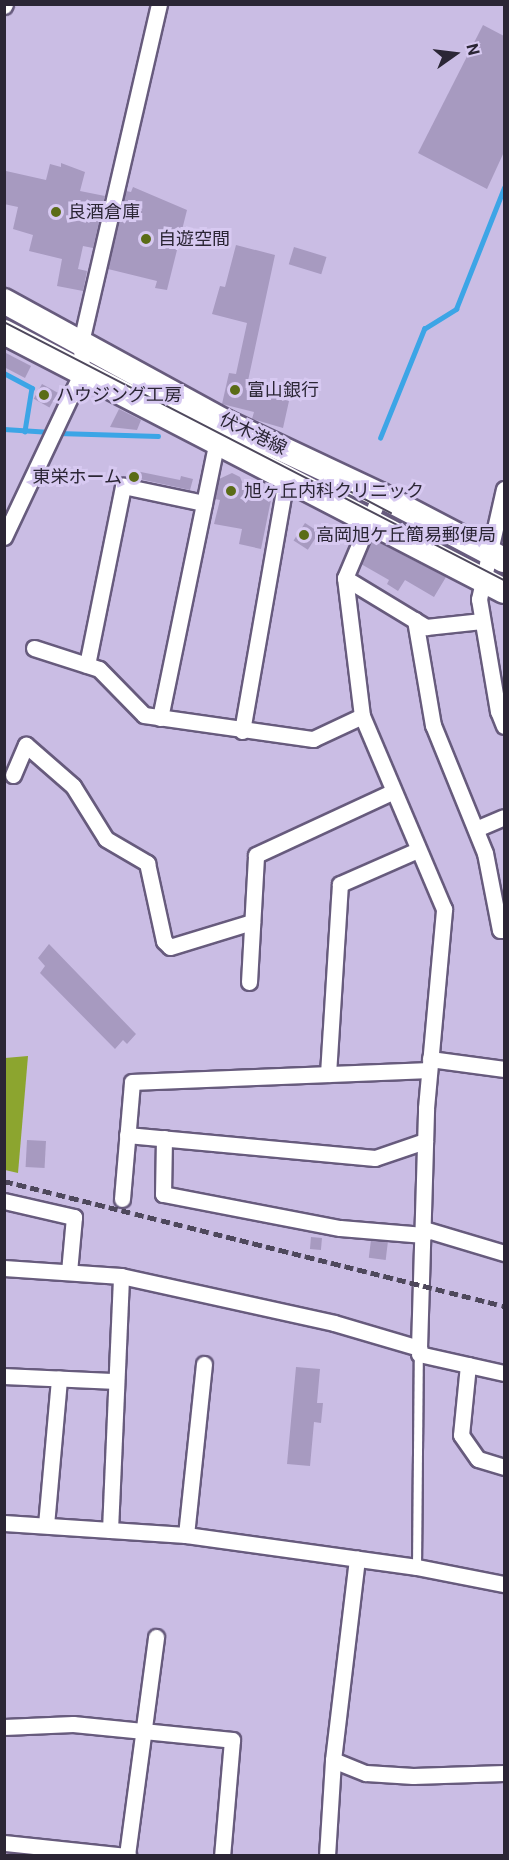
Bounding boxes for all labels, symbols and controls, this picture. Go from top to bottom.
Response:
north arrow [425,24,485,84]
text: N [462,42,484,57]
place label: 良酒倉庫 [68,201,140,223]
marker: 良酒倉庫 [49,205,63,219]
place label: 自遊空間 [158,228,230,250]
marker: 自遊空間 [139,232,153,246]
place label: 富山銀行 [247,379,319,401]
marker: 富山銀行 [228,383,242,397]
place label: ハウジング工房 [56,384,182,406]
marker: ハウジング工房 [37,388,51,402]
street label: 伏木港線 [216,409,290,459]
place label: 東栄ホーム [32,466,122,488]
marker: 東栄ホーム [127,470,141,484]
place label: 旭ヶ丘内科クリニック [244,480,424,502]
marker: 旭ヶ丘内科クリニック [222,482,240,500]
place label: 高岡旭ケ丘簡易郵便局 [316,524,496,546]
marker: 高岡旭ケ丘簡易郵便局 [297,528,311,542]

